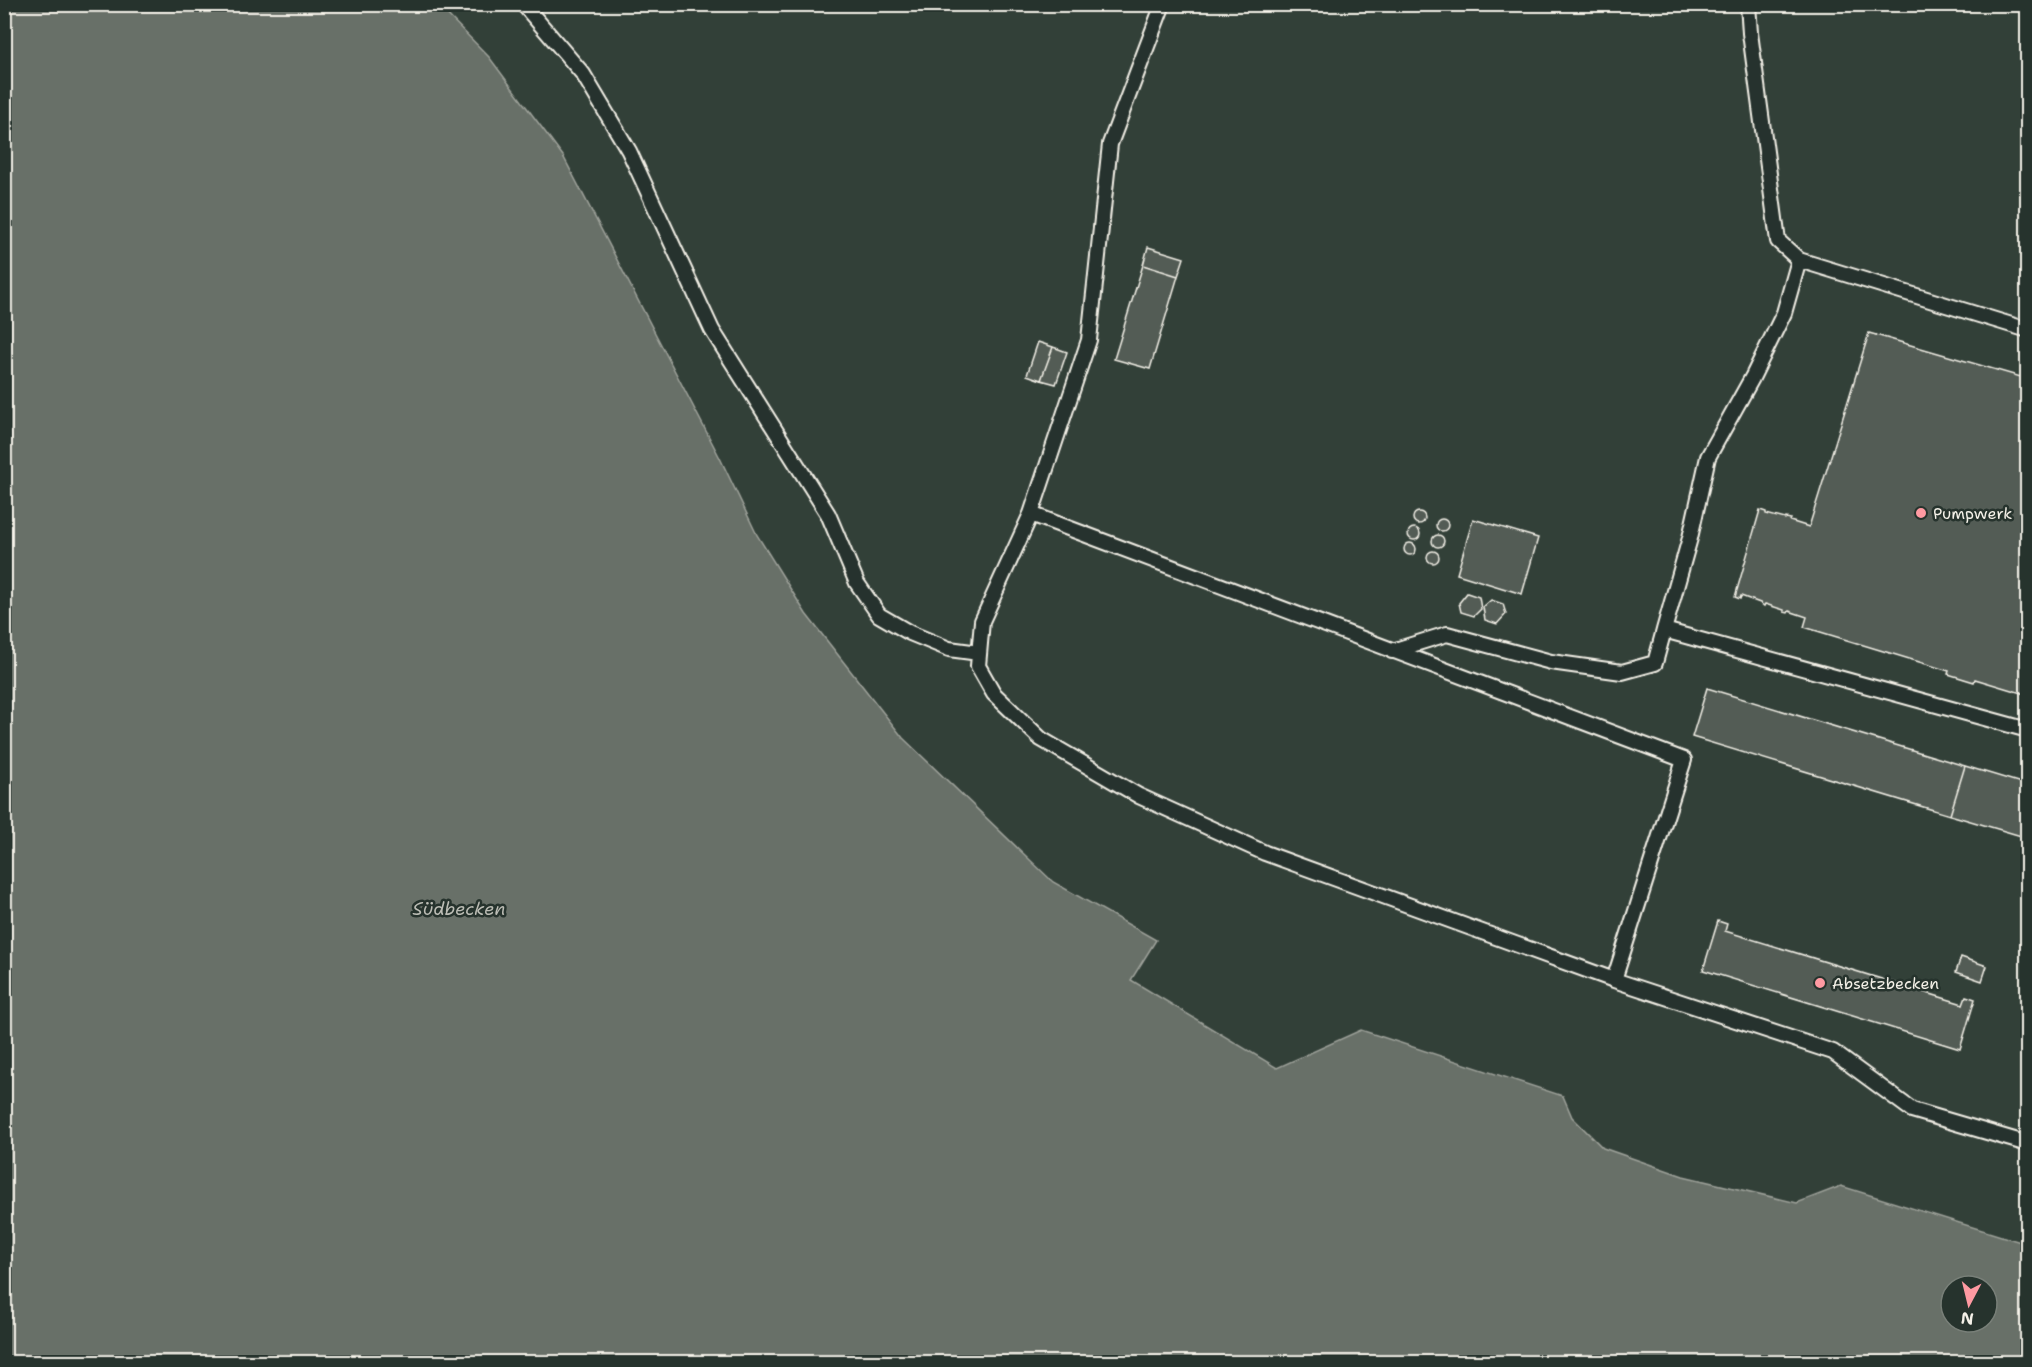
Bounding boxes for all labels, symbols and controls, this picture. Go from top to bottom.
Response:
place label: Pumpwerk [1933,503,2012,524]
marker: Pumpwerk [1914,506,1928,520]
water label: Südbecken [413,897,505,921]
place label: Absetzbecken [1832,973,1939,994]
marker: Absetzbecken [1813,976,1827,990]
north arrow [1939,1274,1999,1334]
text: N [1960,1307,1975,1330]

